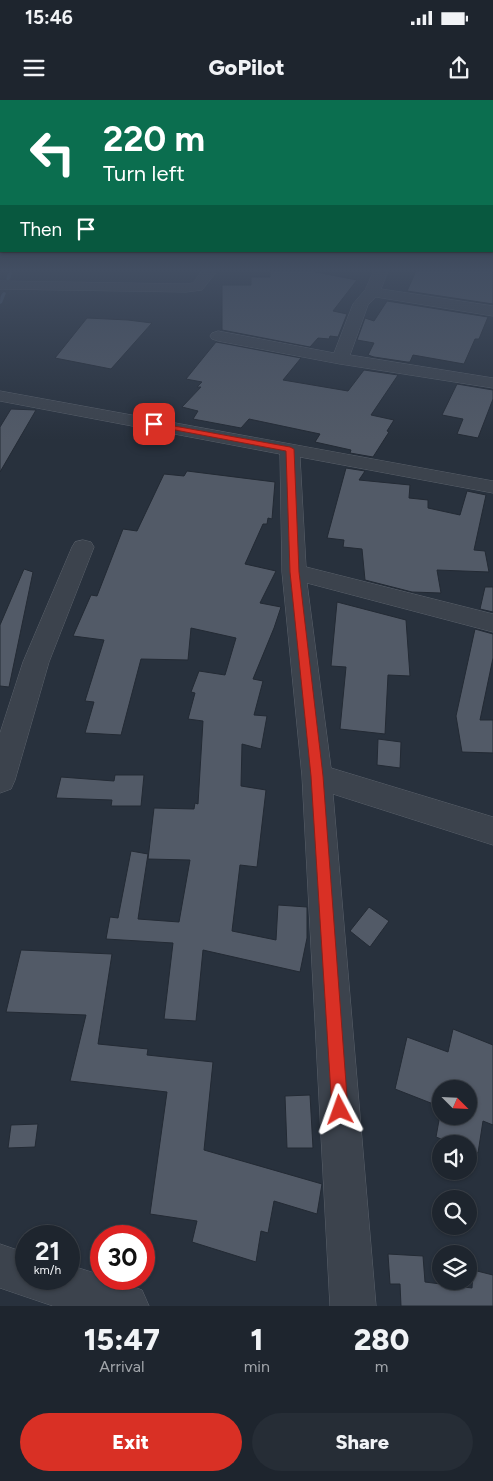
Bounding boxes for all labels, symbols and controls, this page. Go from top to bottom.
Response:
text: 15:46 [25,6,73,29]
icon: menu [20,54,48,82]
text: GoPilot [208,54,285,81]
icon: share [445,54,473,82]
text: 220 m [103,118,205,160]
icon: left [20,120,85,185]
text: Turn left [103,160,185,187]
icon: arrive [72,215,100,243]
text: Then [20,218,62,241]
pin [133,403,175,445]
icon: arrive [140,410,168,438]
north arrow [432,1080,478,1125]
map controls [432,1080,477,1290]
position arrow [313,1083,365,1135]
button: sound [432,1135,477,1180]
button: search [432,1190,477,1235]
speed limit sign: 30 [90,1225,155,1290]
text: 21 [35,1236,60,1266]
button: layers [432,1245,477,1290]
text: km/h [34,1263,61,1277]
text: 15:47 [84,1321,160,1358]
text: 1 [250,1321,263,1358]
text: 280 [354,1321,409,1358]
text: Arrival [99,1357,144,1376]
text: min [244,1357,270,1376]
text: m [375,1357,388,1376]
button: Exit [20,1413,242,1471]
button: Share [252,1413,473,1471]

